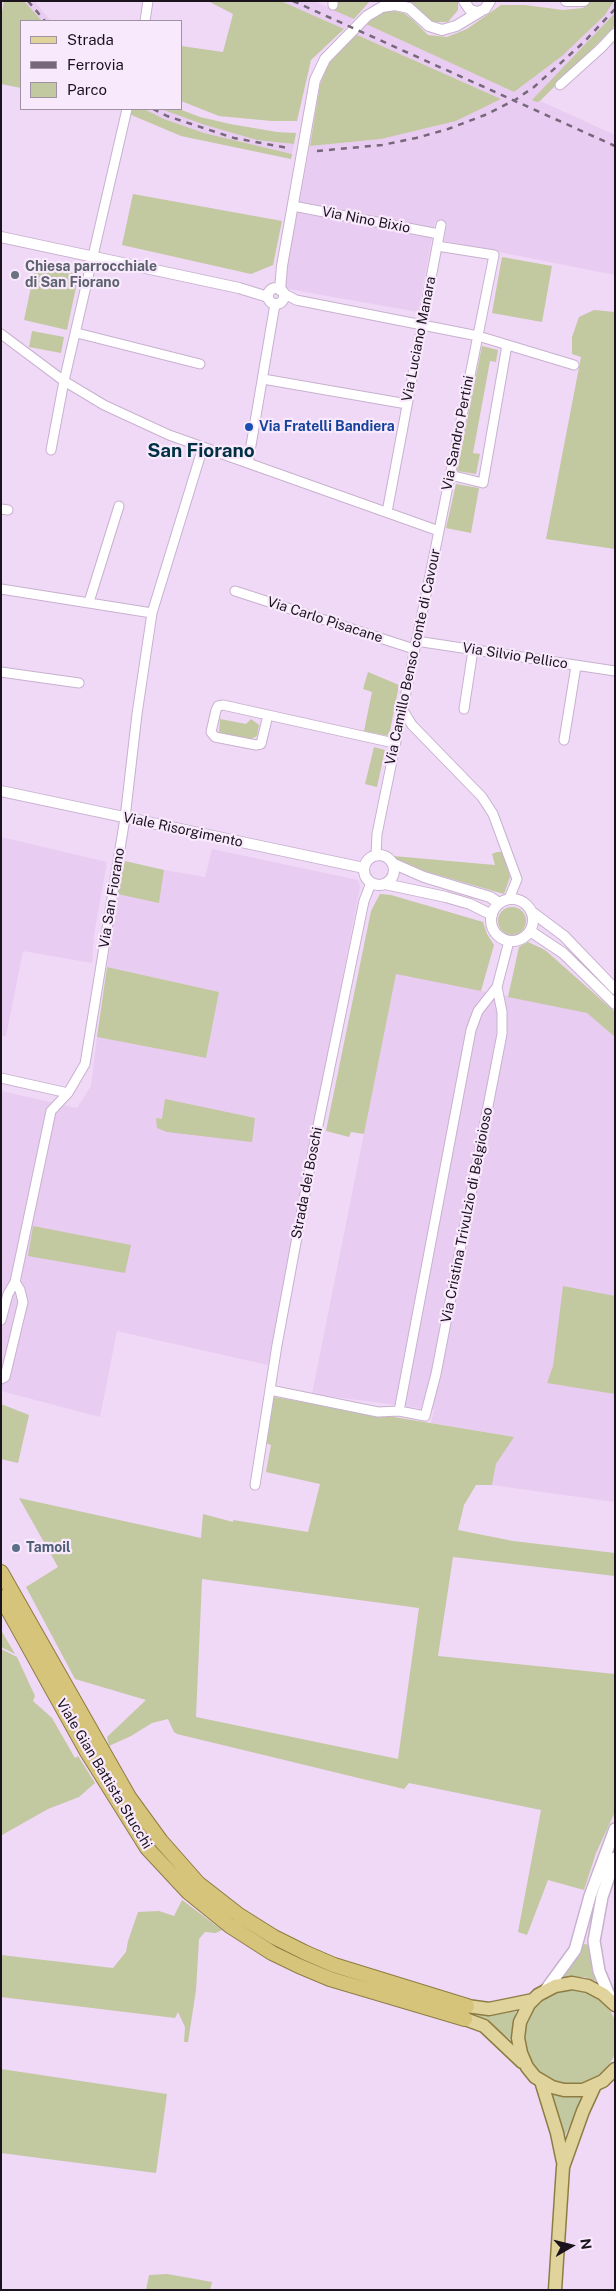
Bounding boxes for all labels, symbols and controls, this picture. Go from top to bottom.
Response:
legend [20,20,182,110]
text: Strada [67,31,114,48]
text: Ferrovia [67,56,124,73]
text: Parco [67,81,107,98]
street label: Via Nino Bixio [320,203,412,237]
place label: Chiesa parrocchiale di San Fiorano [25,259,157,292]
marker: Chiesa parrocchiale di San Fiorano [9,269,21,281]
street label: Via Luciano Manara [399,275,439,403]
street label: Via Sandro Pertini [439,374,477,492]
place label: Via Fratelli Bandiera [259,419,395,435]
marker: Via Fratelli Bandiera [243,421,255,433]
district label: San Fiorano [147,440,255,462]
street label: Via Camillo Benso conte di Cavour [382,547,444,767]
street label: Via Carlo Pisacane [265,593,385,647]
street label: Via Silvio Pellico [461,639,569,673]
street label: Viale Risorgimento [121,809,245,851]
street label: Via San Fiorano [96,847,128,949]
street label: Via Cristina Trivulzio di Belgioioso [438,1106,496,1324]
street label: Strada dei Boschi [288,1126,326,1240]
place label: Tamoil [26,1540,71,1556]
marker: Tamoil [10,1542,22,1554]
street label: Viale Gian Battista Stucchi [53,1696,155,1852]
north arrow [546,2221,596,2271]
text: N [577,2237,595,2250]

